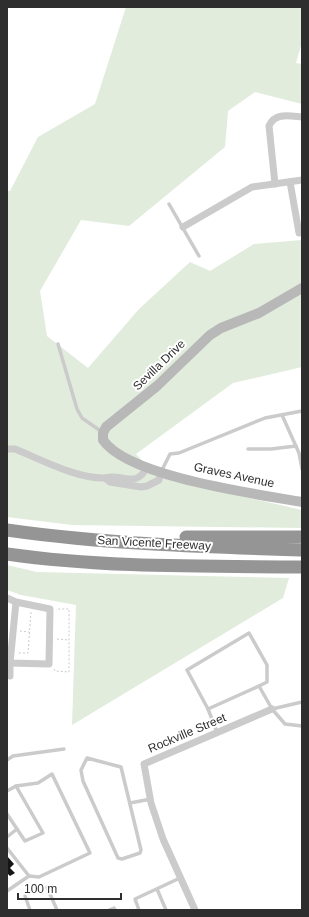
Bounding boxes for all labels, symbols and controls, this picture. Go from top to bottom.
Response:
street label: Sevilla Drive [130,337,188,393]
street label: Graves Avenue [193,460,276,490]
street label: San Vicente Freeway [97,533,211,553]
street label: Rockville Street [146,710,229,756]
scale bar [18,875,121,901]
text: 100 m [24,882,57,896]

